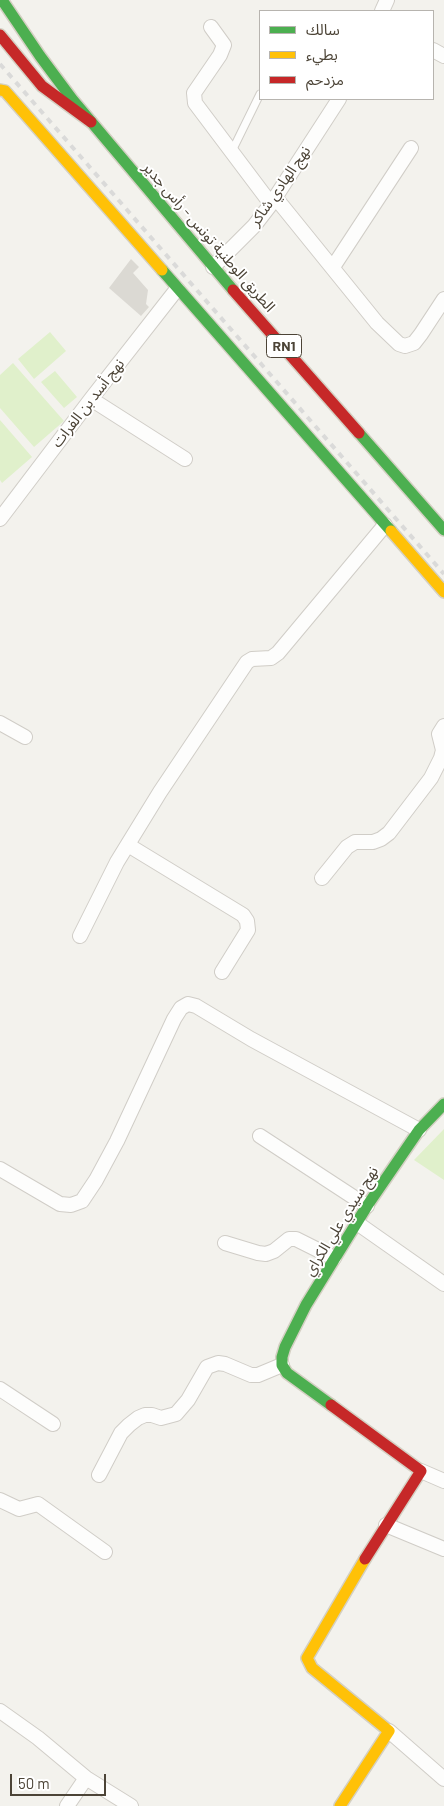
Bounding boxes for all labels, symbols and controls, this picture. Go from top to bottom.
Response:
legend [259,10,434,100]
text: سالك [306,20,340,38]
text: بطيء [306,45,338,63]
text: مزدحم [306,70,344,88]
street label: نهج الهادي شاكر [246,142,314,230]
street label: الطريق الوطنية تونس - رأس جدير [139,158,279,316]
road number: RN1 [266,334,302,358]
street label: نهج أسد بن الفرات [48,355,128,451]
street label: نهج سيدي علي الكراي [300,1163,382,1279]
scale bar [12,1764,109,1796]
text: 50 m [18,1774,50,1792]

